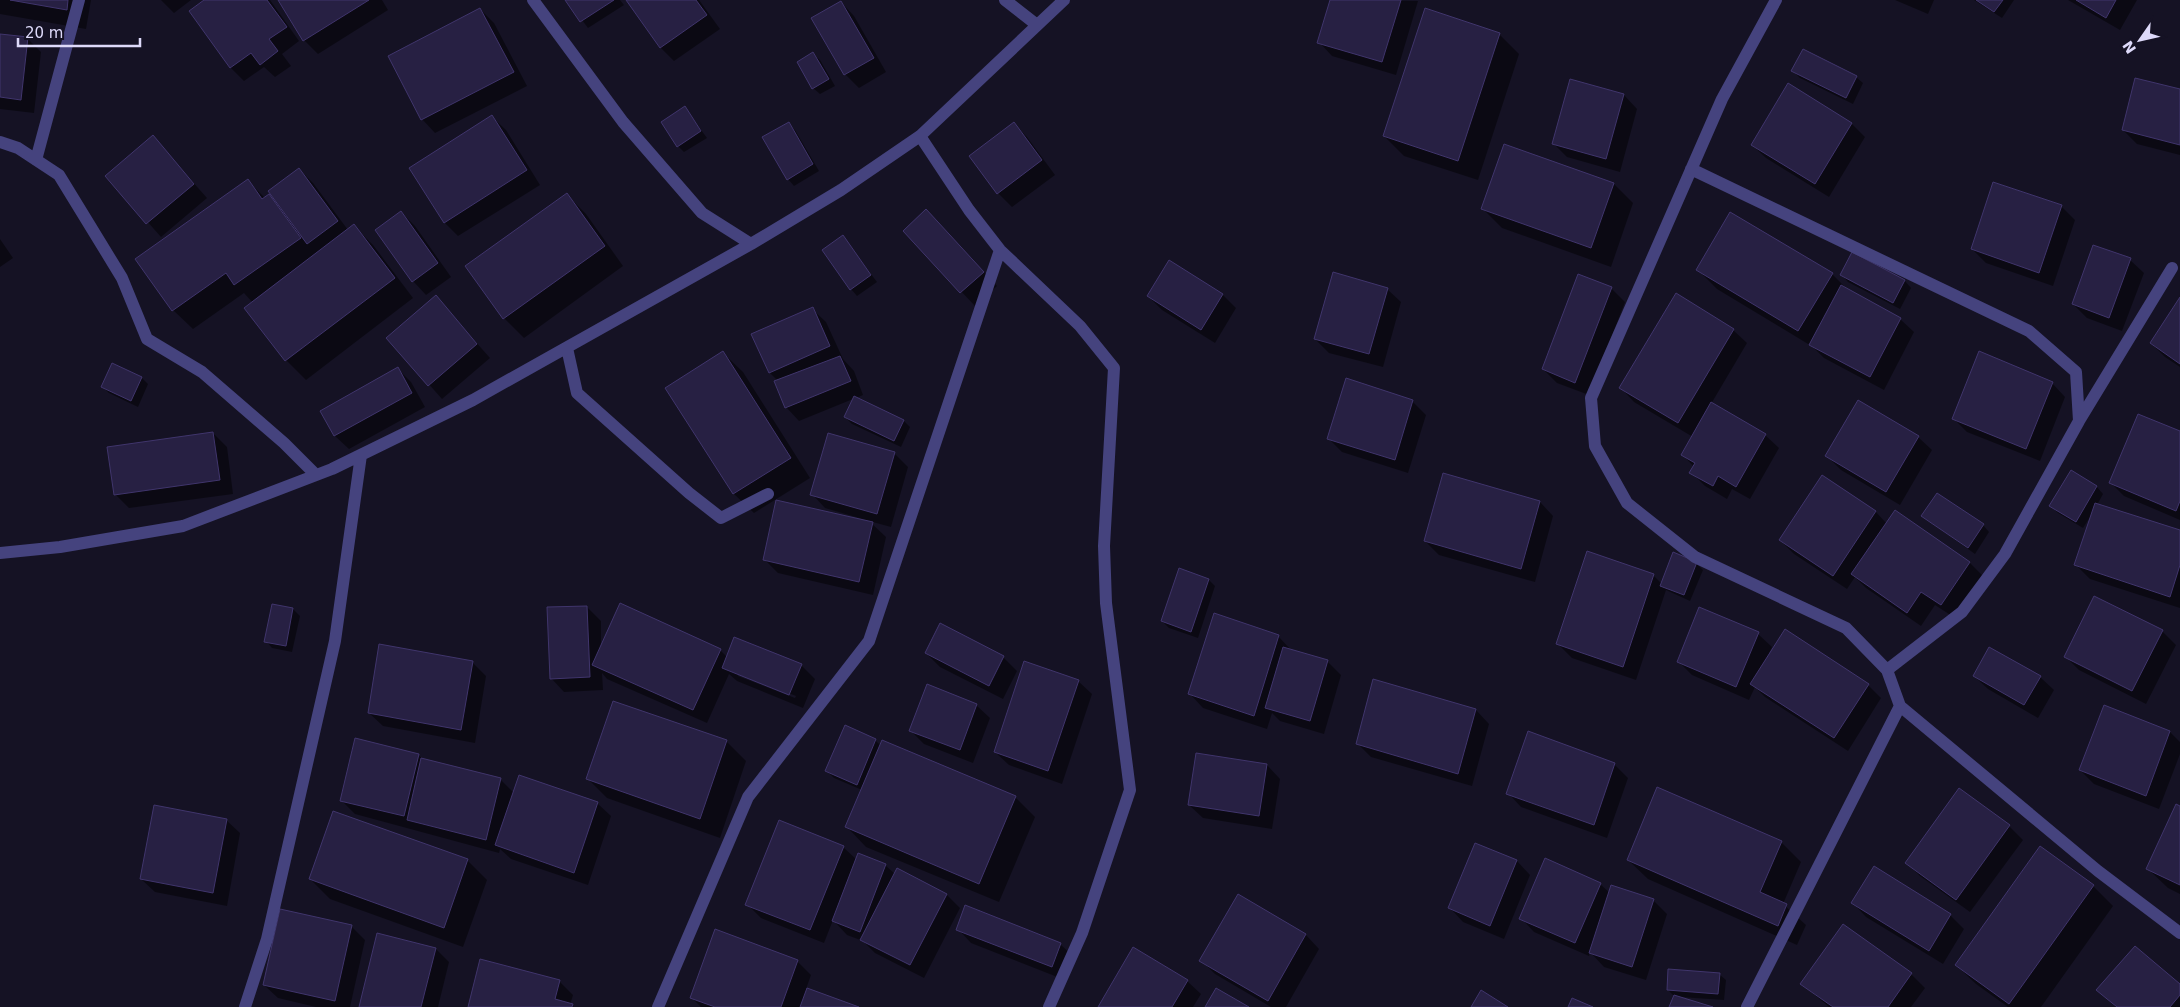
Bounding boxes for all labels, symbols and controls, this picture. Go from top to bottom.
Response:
scale bar [18,15,140,47]
north arrow [2115,15,2165,65]
text: 20 m [25,24,63,42]
text: N [2119,38,2139,57]

